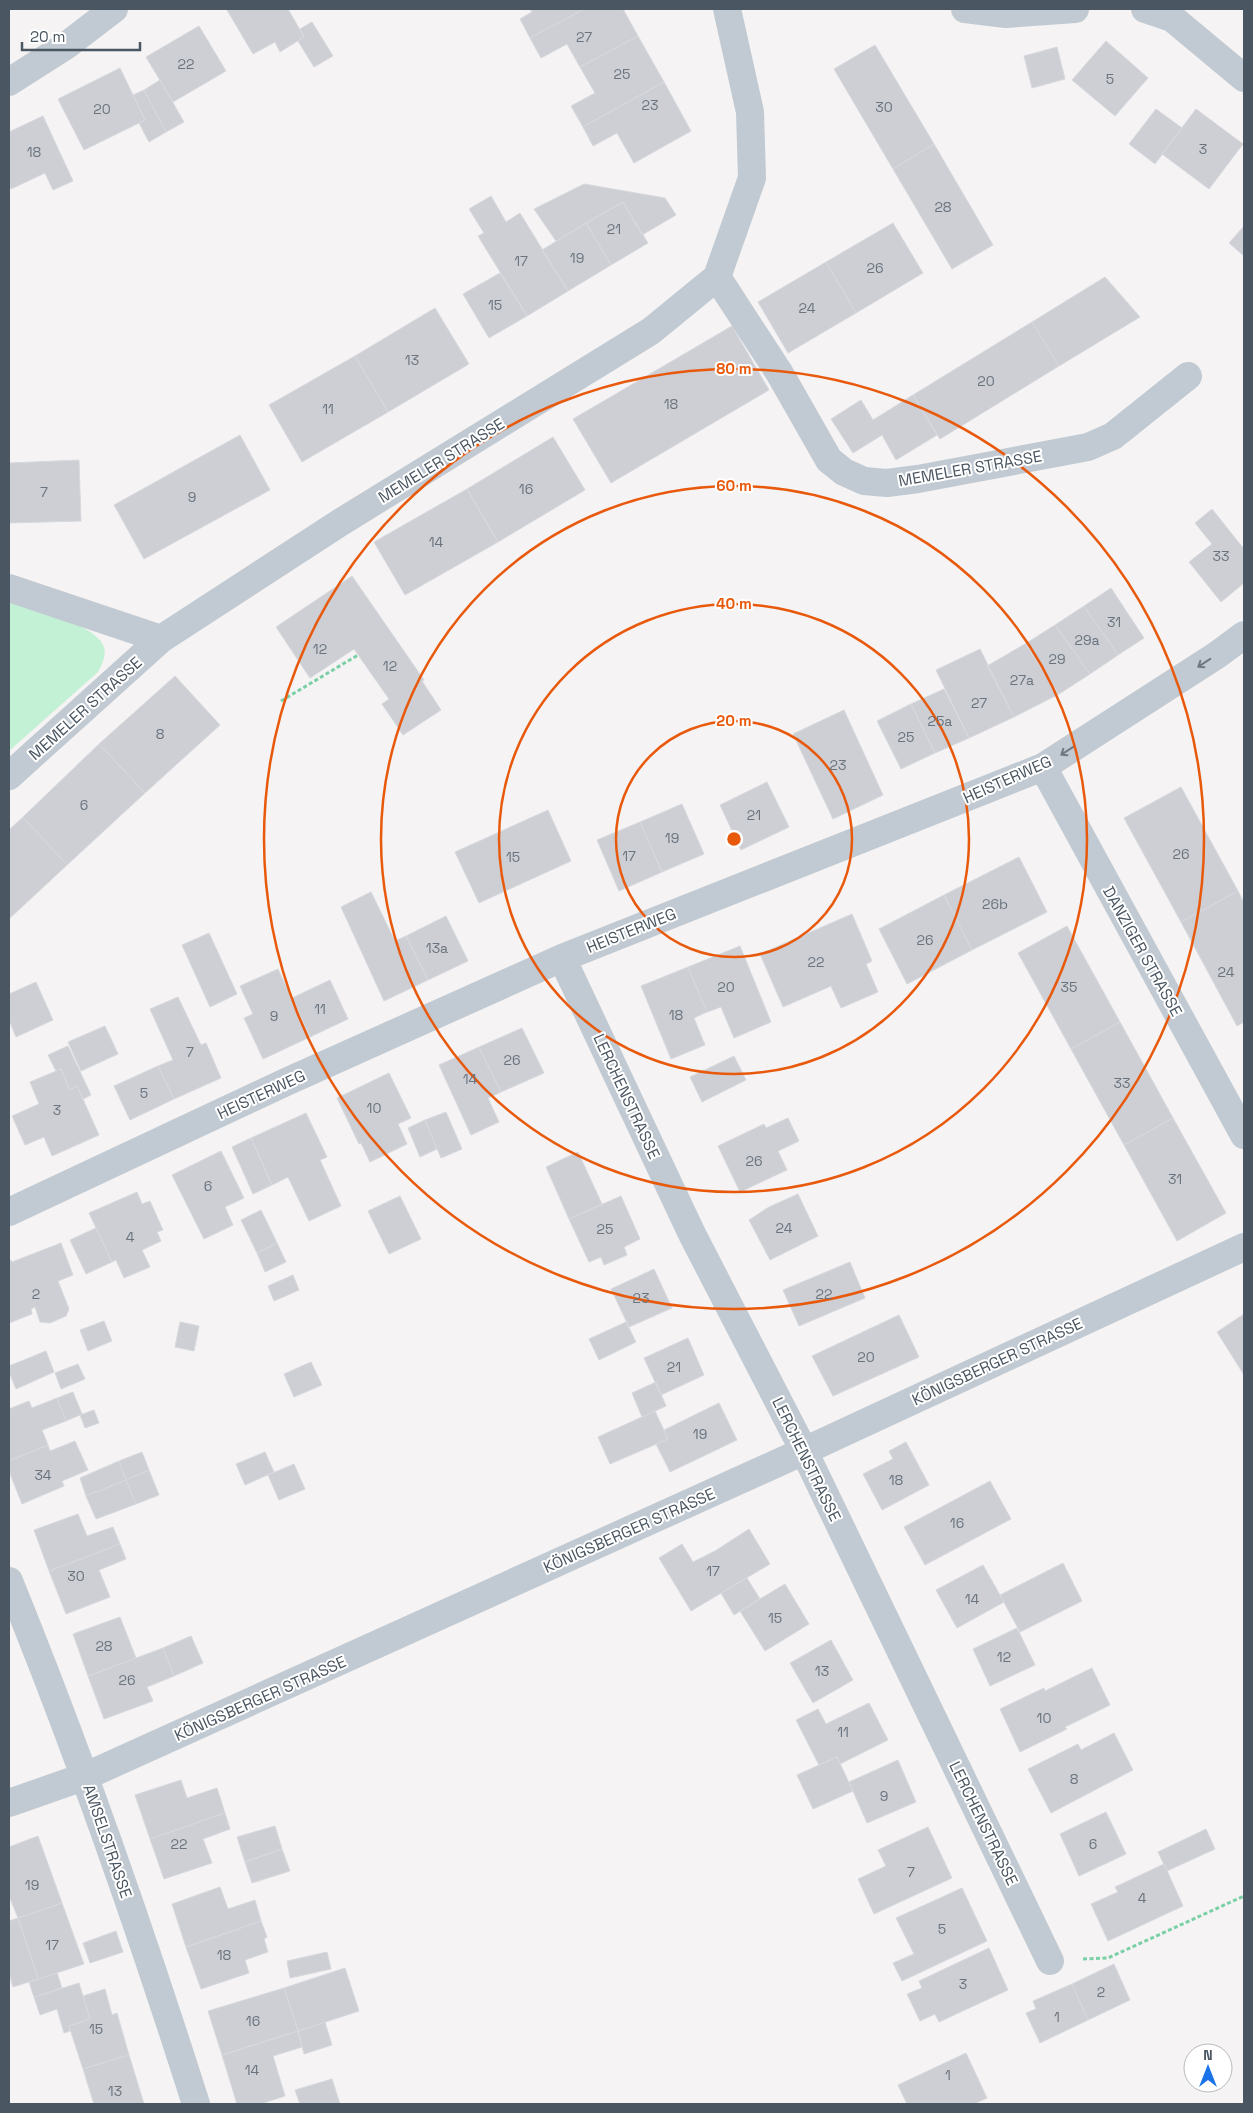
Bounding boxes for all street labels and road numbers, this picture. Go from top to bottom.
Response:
street label: MEMELER STRASSE [374,413,508,508]
street label: MEMELER STRASSE [897,446,1043,491]
street label: MEMELER STRASSE [24,652,146,765]
street label: HEISTERWEG [960,751,1055,808]
street label: DANZIGER STRASSE [1098,882,1187,1020]
street label: HEISTERWEG [583,903,679,958]
street label: LERCHENSTRASSE [588,1030,665,1162]
street label: HEISTERWEG [214,1065,309,1124]
street label: KÖNIGSBERGER STRASSE [909,1313,1086,1410]
street label: LERCHENSTRASSE [767,1394,846,1525]
street label: KÖNIGSBERGER STRASSE [540,1483,718,1578]
street label: KÖNIGSBERGER STRASSE [171,1651,349,1746]
street label: LERCHENSTRASSE [944,1758,1023,1889]
street label: AMSELSTRASSE [78,1782,137,1901]

